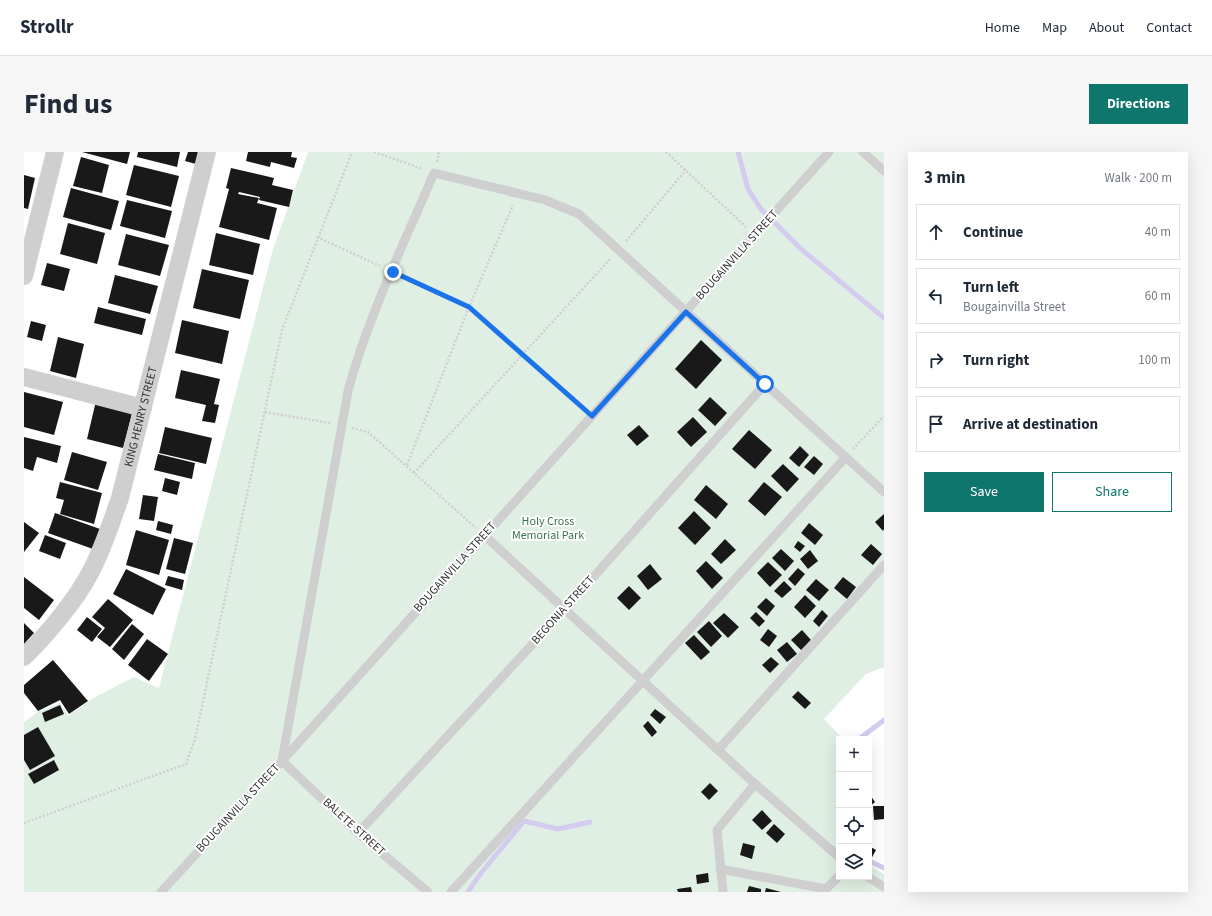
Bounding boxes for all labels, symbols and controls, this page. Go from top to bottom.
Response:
text: Strollr [20,14,74,41]
text: Home [985,18,1020,38]
text: Map [1042,18,1067,38]
text: About [1089,18,1124,38]
text: Contact [1146,18,1192,38]
text: Find us [24,84,112,124]
button: Directions [1089,84,1188,124]
text: 3 min [924,166,965,190]
text: Walk · 200 m [1104,169,1172,187]
street label: BOUGAINVILLA STREET [692,206,783,304]
icon: ahead [925,221,947,243]
text: Continue [963,222,1023,243]
text: 40 m [1145,223,1171,241]
route end [384,263,402,281]
text: Turn left [963,277,1019,298]
icon: left [925,285,947,307]
text: 60 m [1145,287,1171,305]
text: Bougainvilla Street [963,298,1066,316]
icon: right [925,349,947,371]
text: Turn right [963,350,1029,371]
text: 100 m [1138,351,1171,369]
street label: KING HENRY STREET [120,364,161,469]
route start [756,375,774,393]
icon: arrive [925,413,947,435]
text: Arrive at destination [963,414,1098,435]
button: Save [924,472,1044,512]
button: Share [1052,472,1172,512]
park label: Holy Cross Memorial Park [512,513,584,544]
street label: BOUGAINVILLA STREET [410,518,501,616]
street label: BEGONIA STREET [528,572,599,648]
map controls [836,736,872,880]
button: + [836,736,872,772]
street label: BOUGAINVILLA STREET [192,759,284,856]
button: − [836,772,872,808]
street label: BALETE STREET [319,794,390,860]
button: locate [836,808,872,844]
button: layers [836,844,872,880]

